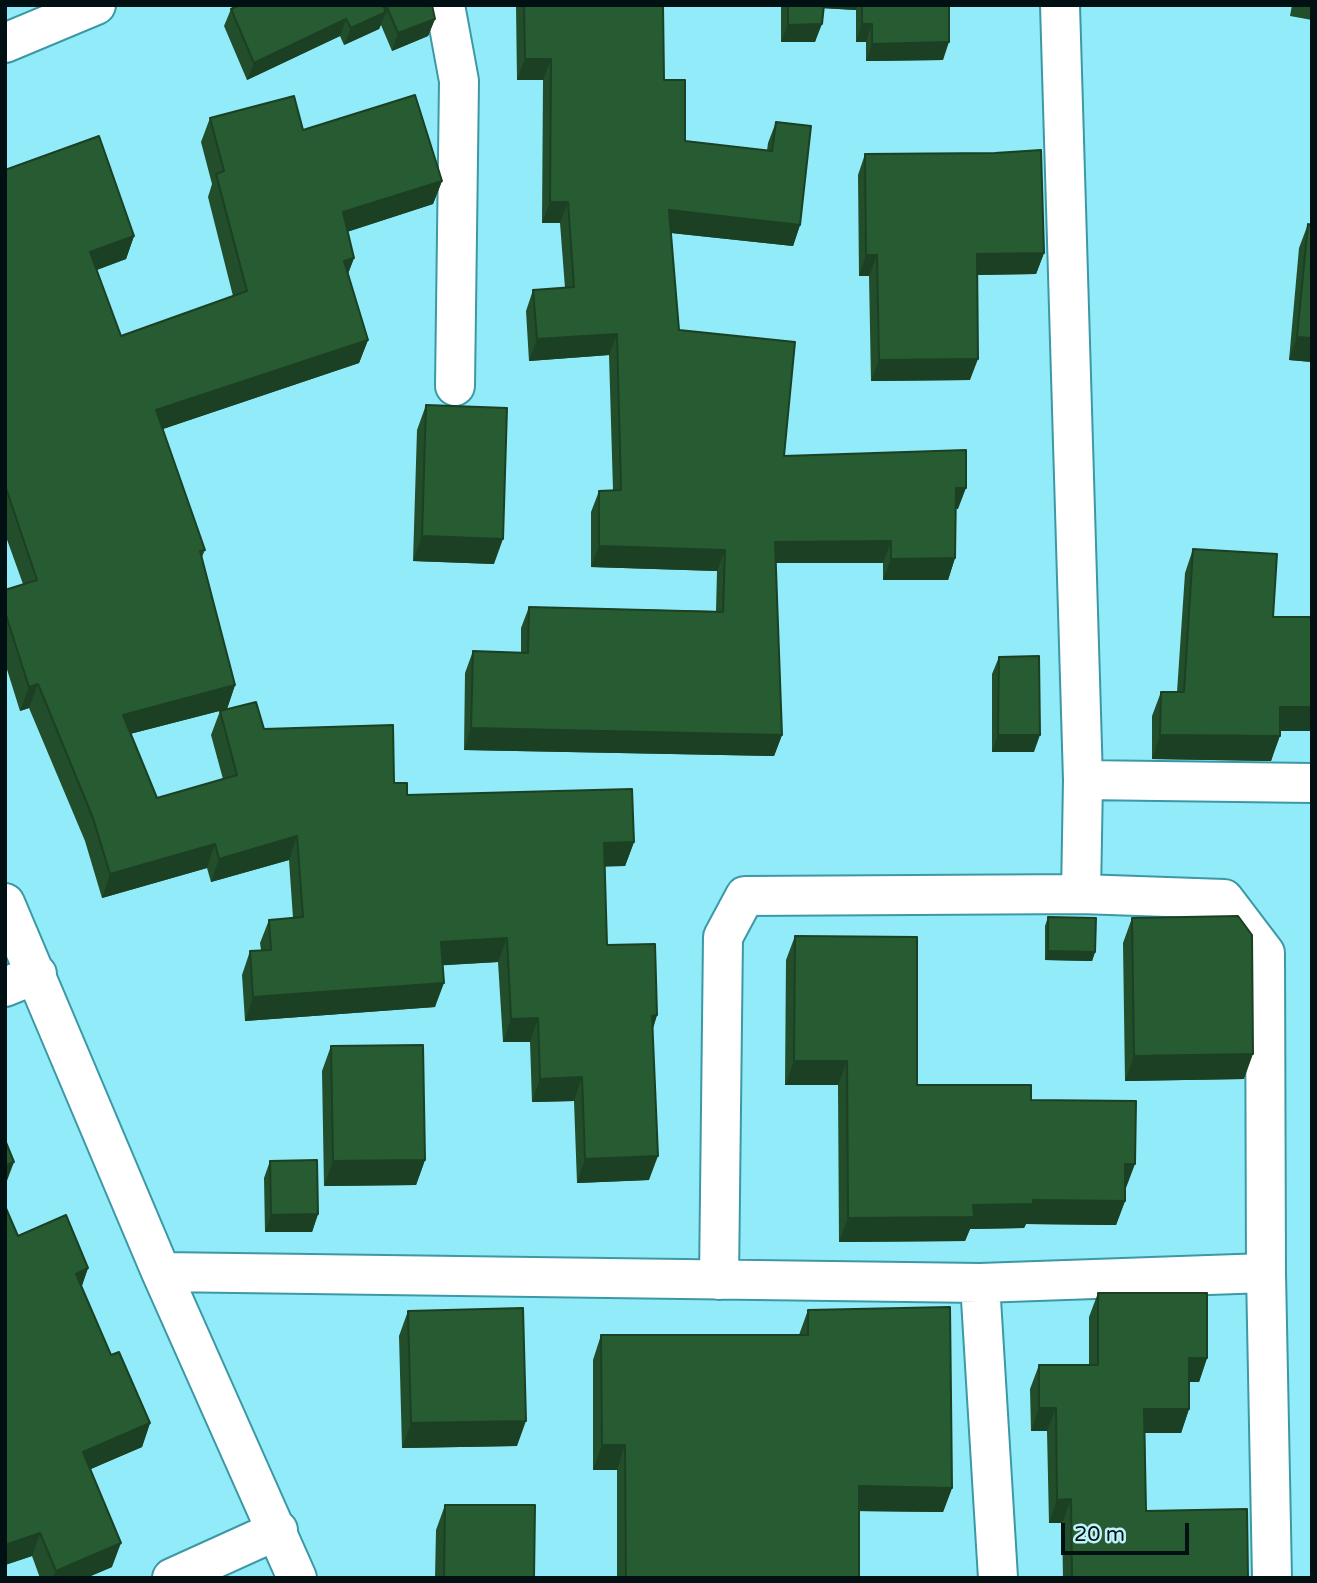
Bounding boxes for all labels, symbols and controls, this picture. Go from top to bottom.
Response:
scale bar [1065,1510,1193,1554]
text: 20 m [1074,1522,1125,1547]

